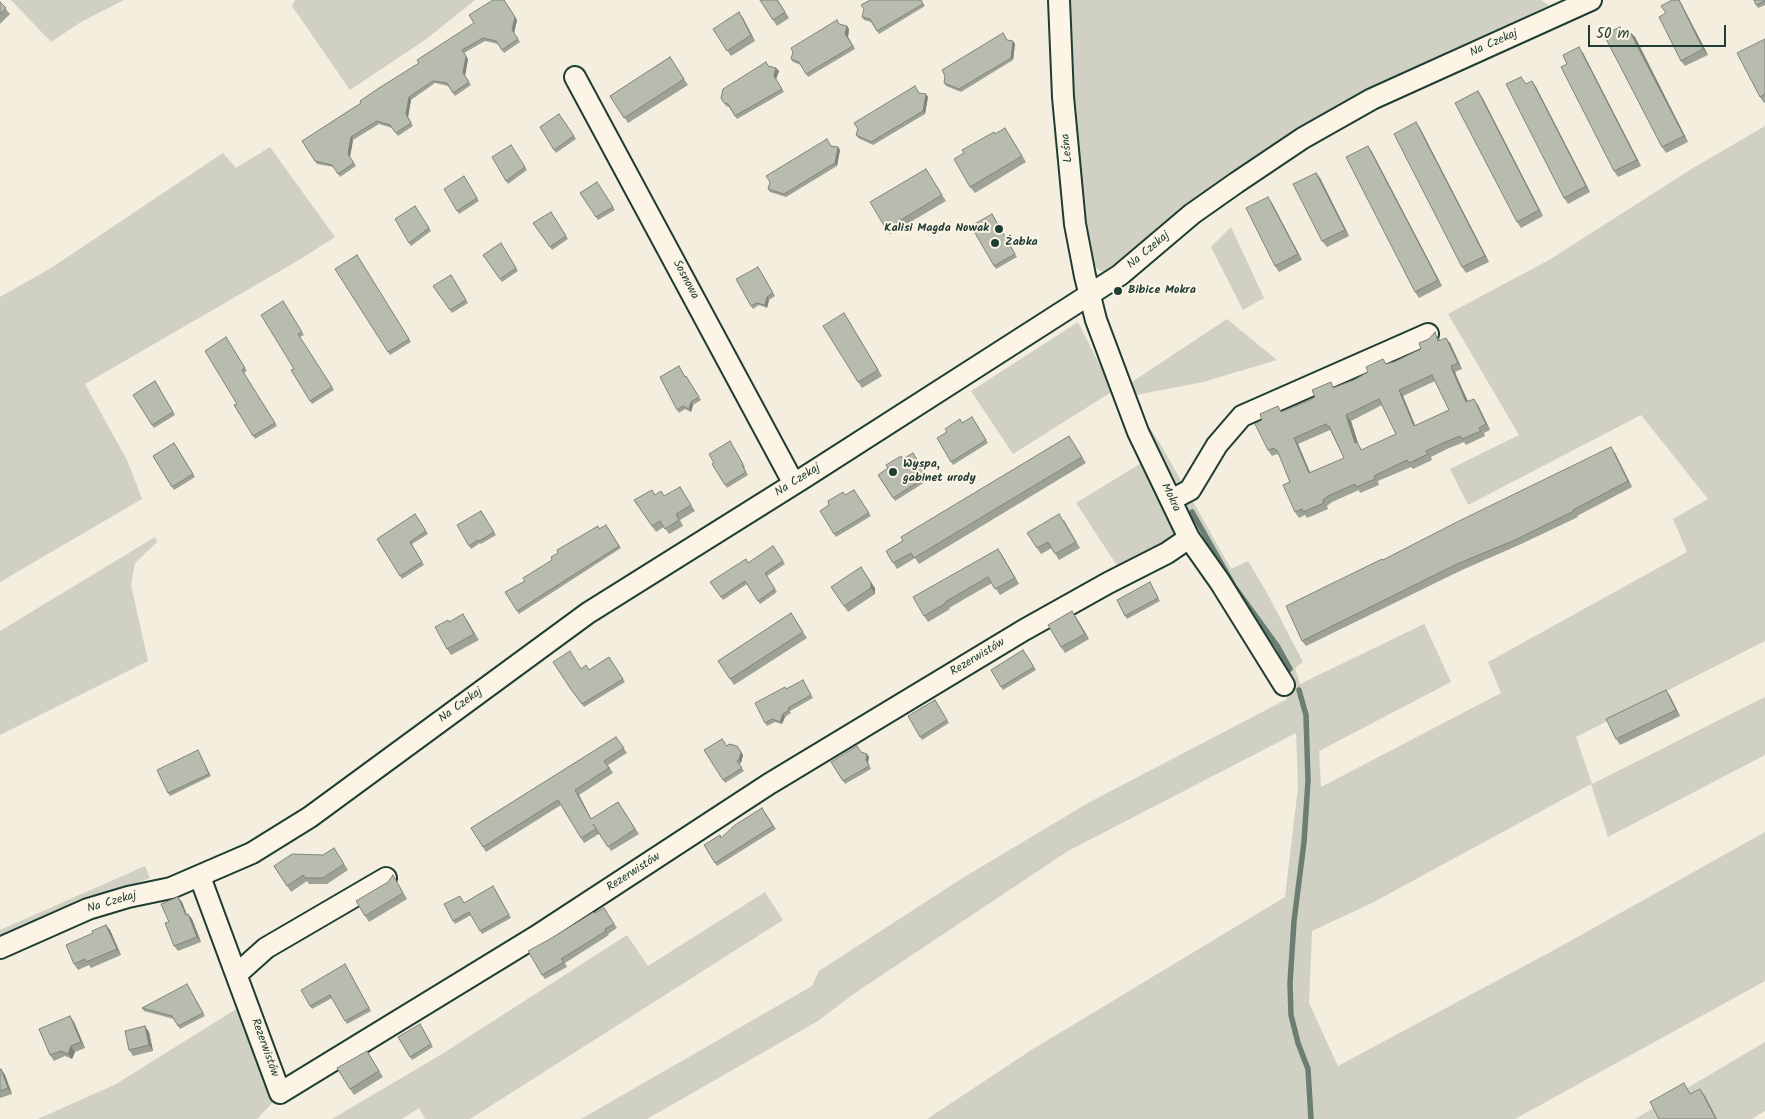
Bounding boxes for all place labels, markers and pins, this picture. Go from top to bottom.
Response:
place label: Kalisi Magda Nowak [884,222,989,236]
marker: Kalisi Magda Nowak [993,223,1005,235]
place label: Żabka [1005,236,1038,250]
marker: Żabka [989,237,1001,249]
place label: Bibice Mokra [1128,284,1196,298]
marker: Bibice Mokra [1112,285,1124,297]
place label: Wyspa, gabinet urody [903,458,976,486]
marker: Wyspa, gabinet urody [887,466,899,478]

